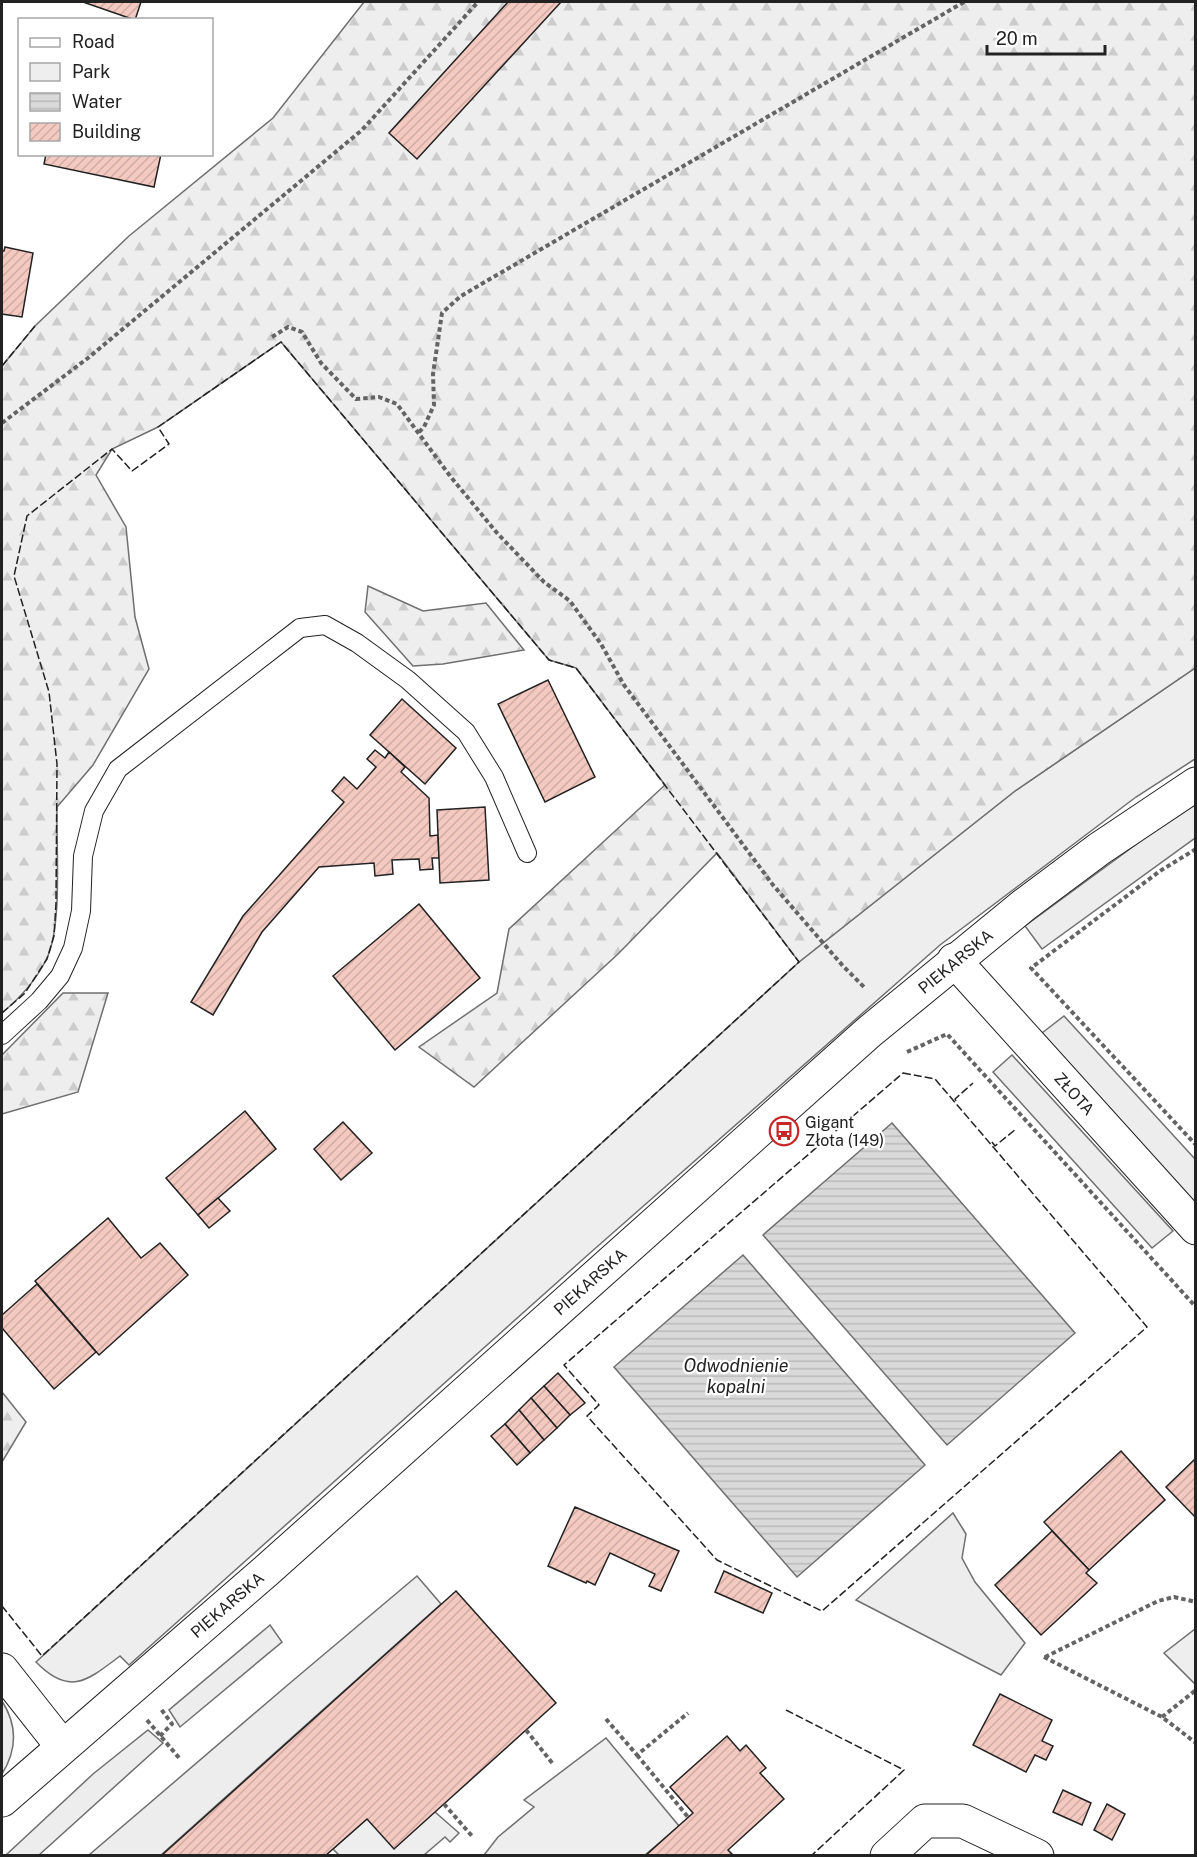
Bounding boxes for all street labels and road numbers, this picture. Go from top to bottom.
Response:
street label: PIEKARSKA [915,925,997,998]
street label: ZŁOTA [1050,1069,1098,1119]
street label: PIEKARSKA [550,1244,631,1319]
street label: PIEKARSKA [187,1568,268,1642]

